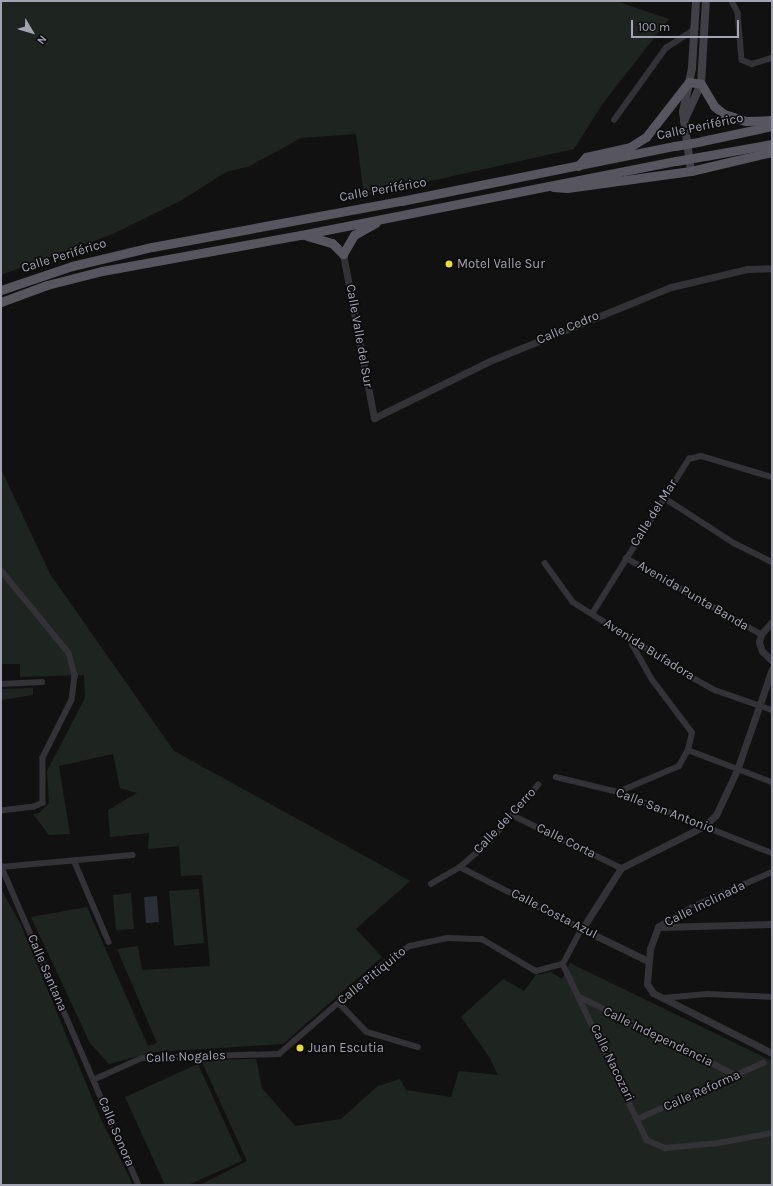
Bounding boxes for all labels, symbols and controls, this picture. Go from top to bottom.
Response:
north arrow [12,12,52,52]
scale bar [633,12,741,38]
text: 100 m [638,20,670,34]
text: N [34,33,49,47]
street label: Calle Periférico [655,110,745,144]
street label: Calle Periférico [338,175,428,205]
street label: Calle Periférico [20,236,108,276]
place label: Motel Valle Sur [457,256,545,272]
marker: Motel Valle Sur [444,259,454,269]
street label: Calle Valle del Sur [342,283,376,389]
street label: Calle Cedro [534,308,602,348]
street label: Calle del Mar [627,477,681,549]
street label: Avenida Punta Banda [635,558,751,634]
street label: Avenida Bufadora [601,616,697,684]
street label: Calle del Cerro [471,785,539,857]
street label: Calle San Antonio [614,785,716,837]
street label: Calle Corta [534,820,598,862]
street label: Calle Inclinada [662,878,748,930]
street label: Calle Costa Azul [508,886,600,942]
street label: Calle Santana [24,932,70,1014]
street label: Calle Pitiquito [335,944,409,1008]
street label: Calle Independencia [601,1004,715,1070]
street label: Calle Nacozari [587,1022,637,1104]
place label: Juan Escutia [308,1040,384,1056]
marker: Juan Escutia [295,1043,305,1053]
street label: Calle Nogales [146,1048,226,1066]
street label: Calle Reforma [661,1067,743,1115]
street label: Calle Sonora [94,1095,138,1169]

